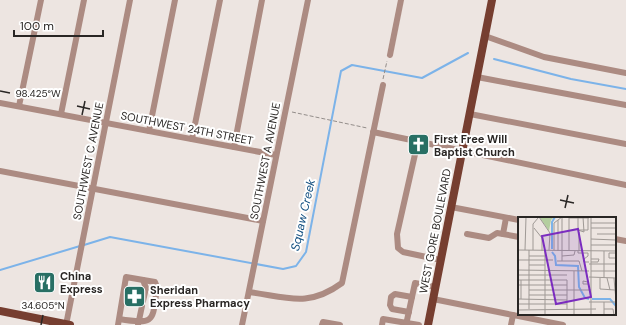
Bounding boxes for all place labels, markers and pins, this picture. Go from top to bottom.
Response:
church icon: First Free Will Baptist Church [405,132,431,158]
place label: First Free Will Baptist Church [434,132,515,159]
restaurant icon: China Express [31,269,57,295]
place label: China Express [60,269,103,296]
pharmacy icon: Sheridan Express Pharmacy [122,283,148,309]
place label: Sheridan Express Pharmacy [150,283,250,310]

